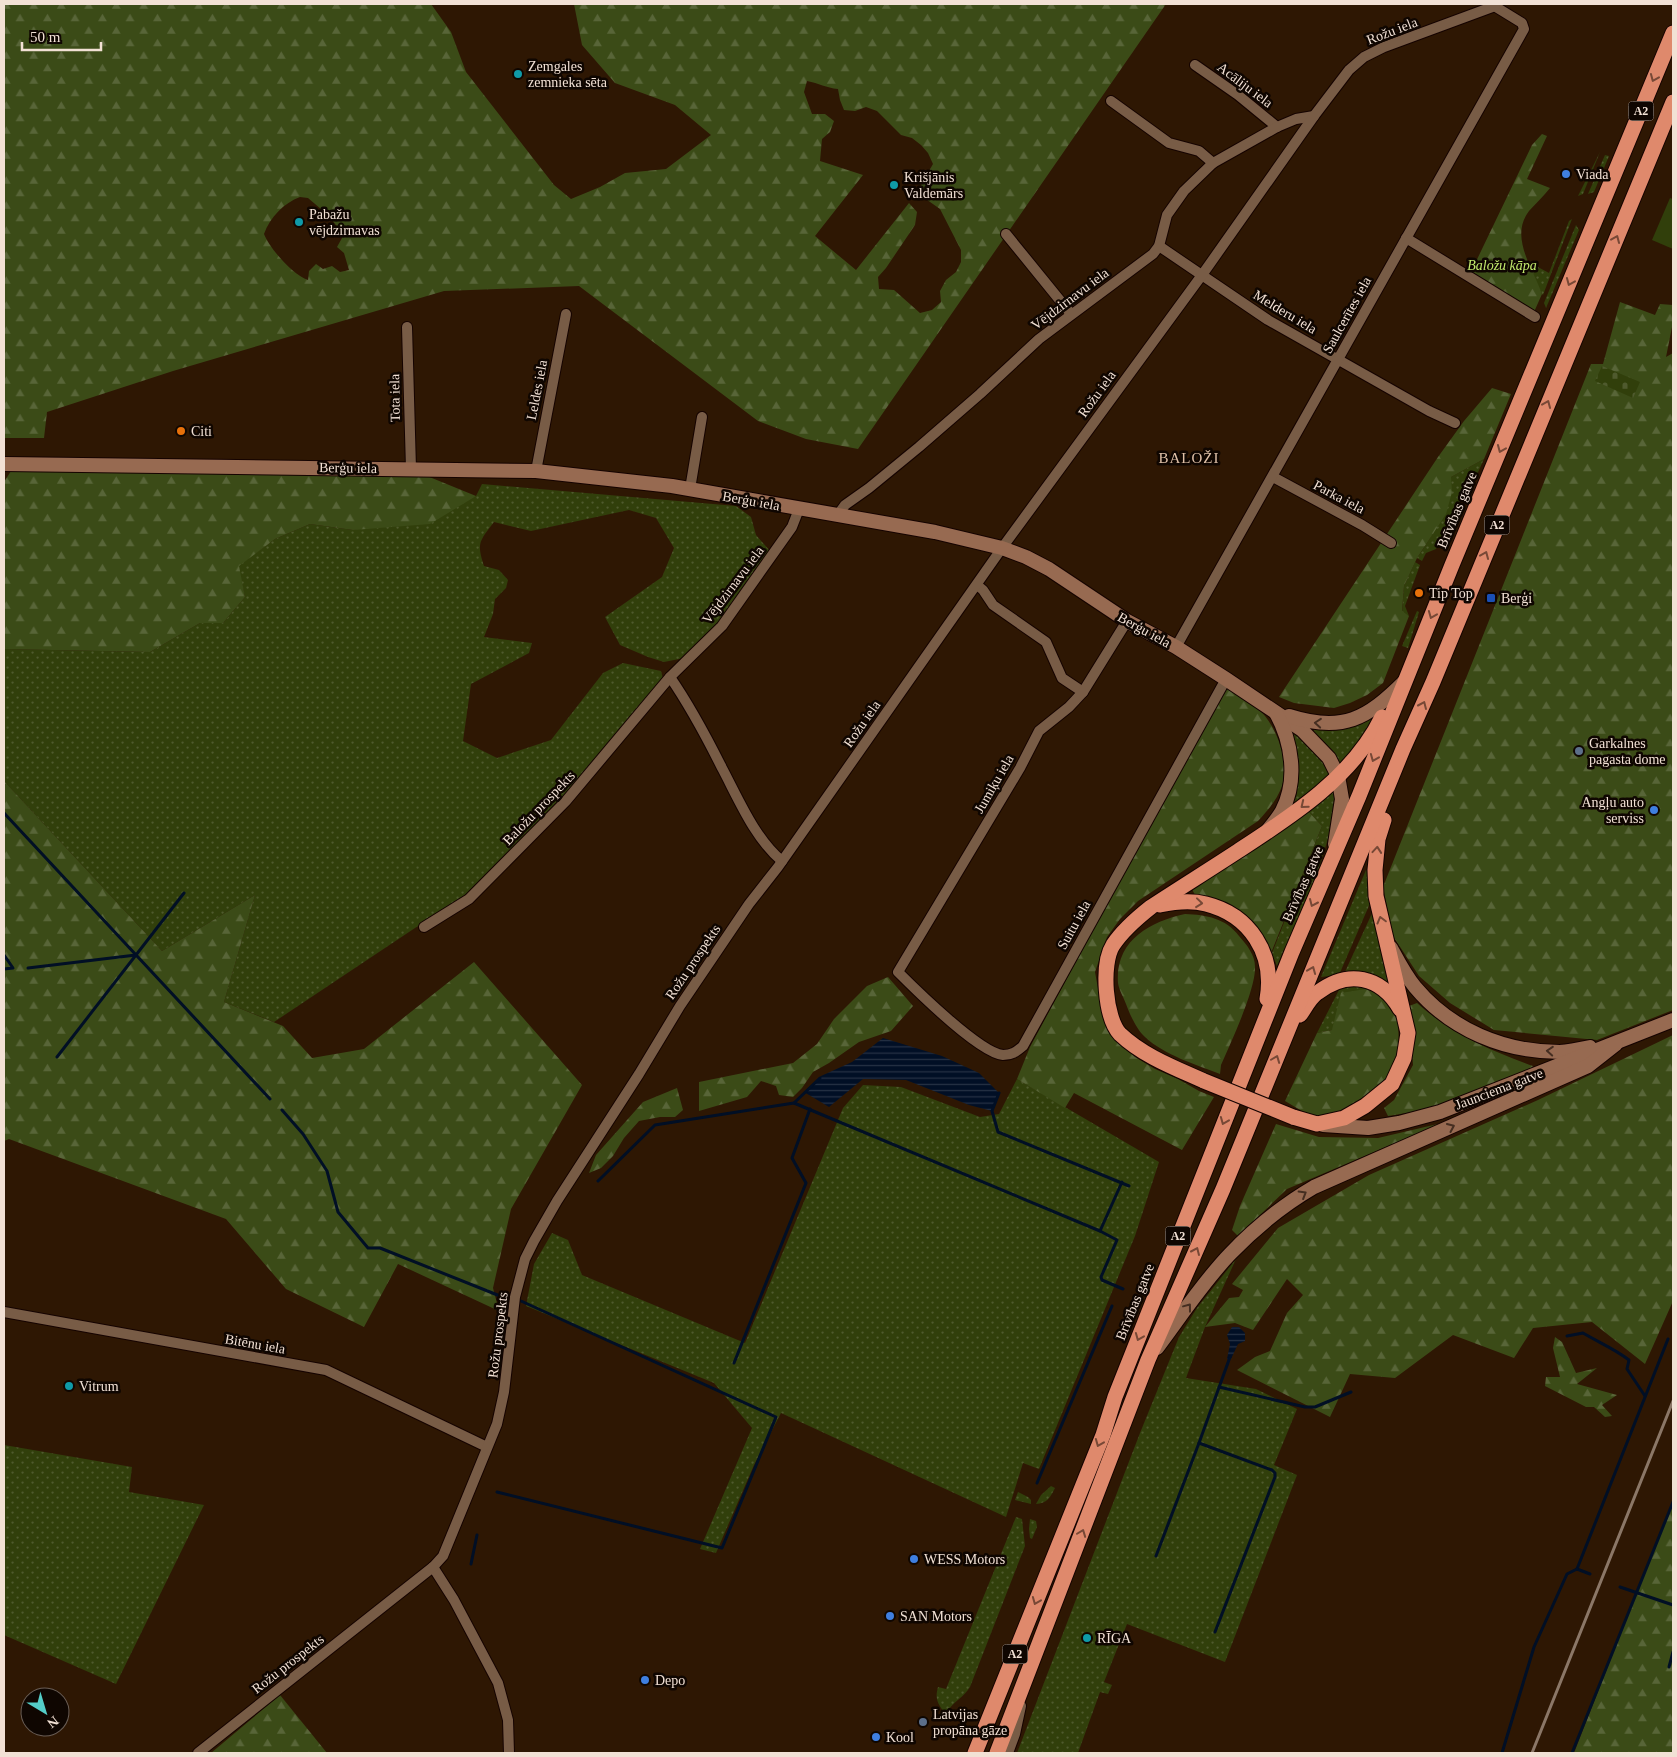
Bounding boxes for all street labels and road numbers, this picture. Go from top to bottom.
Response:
street label: Rožu iela [1364,14,1420,48]
street label: Acāliju iela [1215,59,1276,111]
road number: A2 [1628,102,1654,120]
street label: Vējdzirnavu iela [1028,265,1112,333]
street label: Saulcerītes iela [1320,273,1375,356]
street label: Melderu iela [1251,287,1320,337]
street label: Leldes iela [524,358,550,421]
street label: Rožu iela [1075,367,1119,420]
street label: Tota iela [387,373,403,422]
street label: Berģu iela [319,460,378,476]
street label: Brīvības gatve [1434,470,1480,550]
street label: Parka iela [1311,477,1368,517]
street label: Berģu iela [721,489,782,514]
road number: A2 [1484,516,1510,534]
street label: Vējdzirnavu iela [699,543,767,627]
street label: Berģu iela [1115,609,1174,651]
street label: Rožu iela [841,697,884,750]
street label: Jumiķu iela [971,751,1018,816]
street label: Baložu prospekts [500,768,578,848]
street label: Brīvības gatve [1280,844,1326,924]
street label: Suitu iela [1055,897,1094,952]
street label: Rožu prospekts [663,922,723,1002]
street label: Jaunciema gatve [1453,1065,1545,1113]
road number: A2 [1166,1226,1190,1246]
street label: Brīvības gatve [1113,1262,1157,1342]
street label: Rožu prospekts [485,1291,511,1379]
street label: Bitēnu iela [224,1331,287,1357]
street label: Rožu prospekts [249,1631,327,1697]
road number: A2 [1002,1645,1028,1664]

